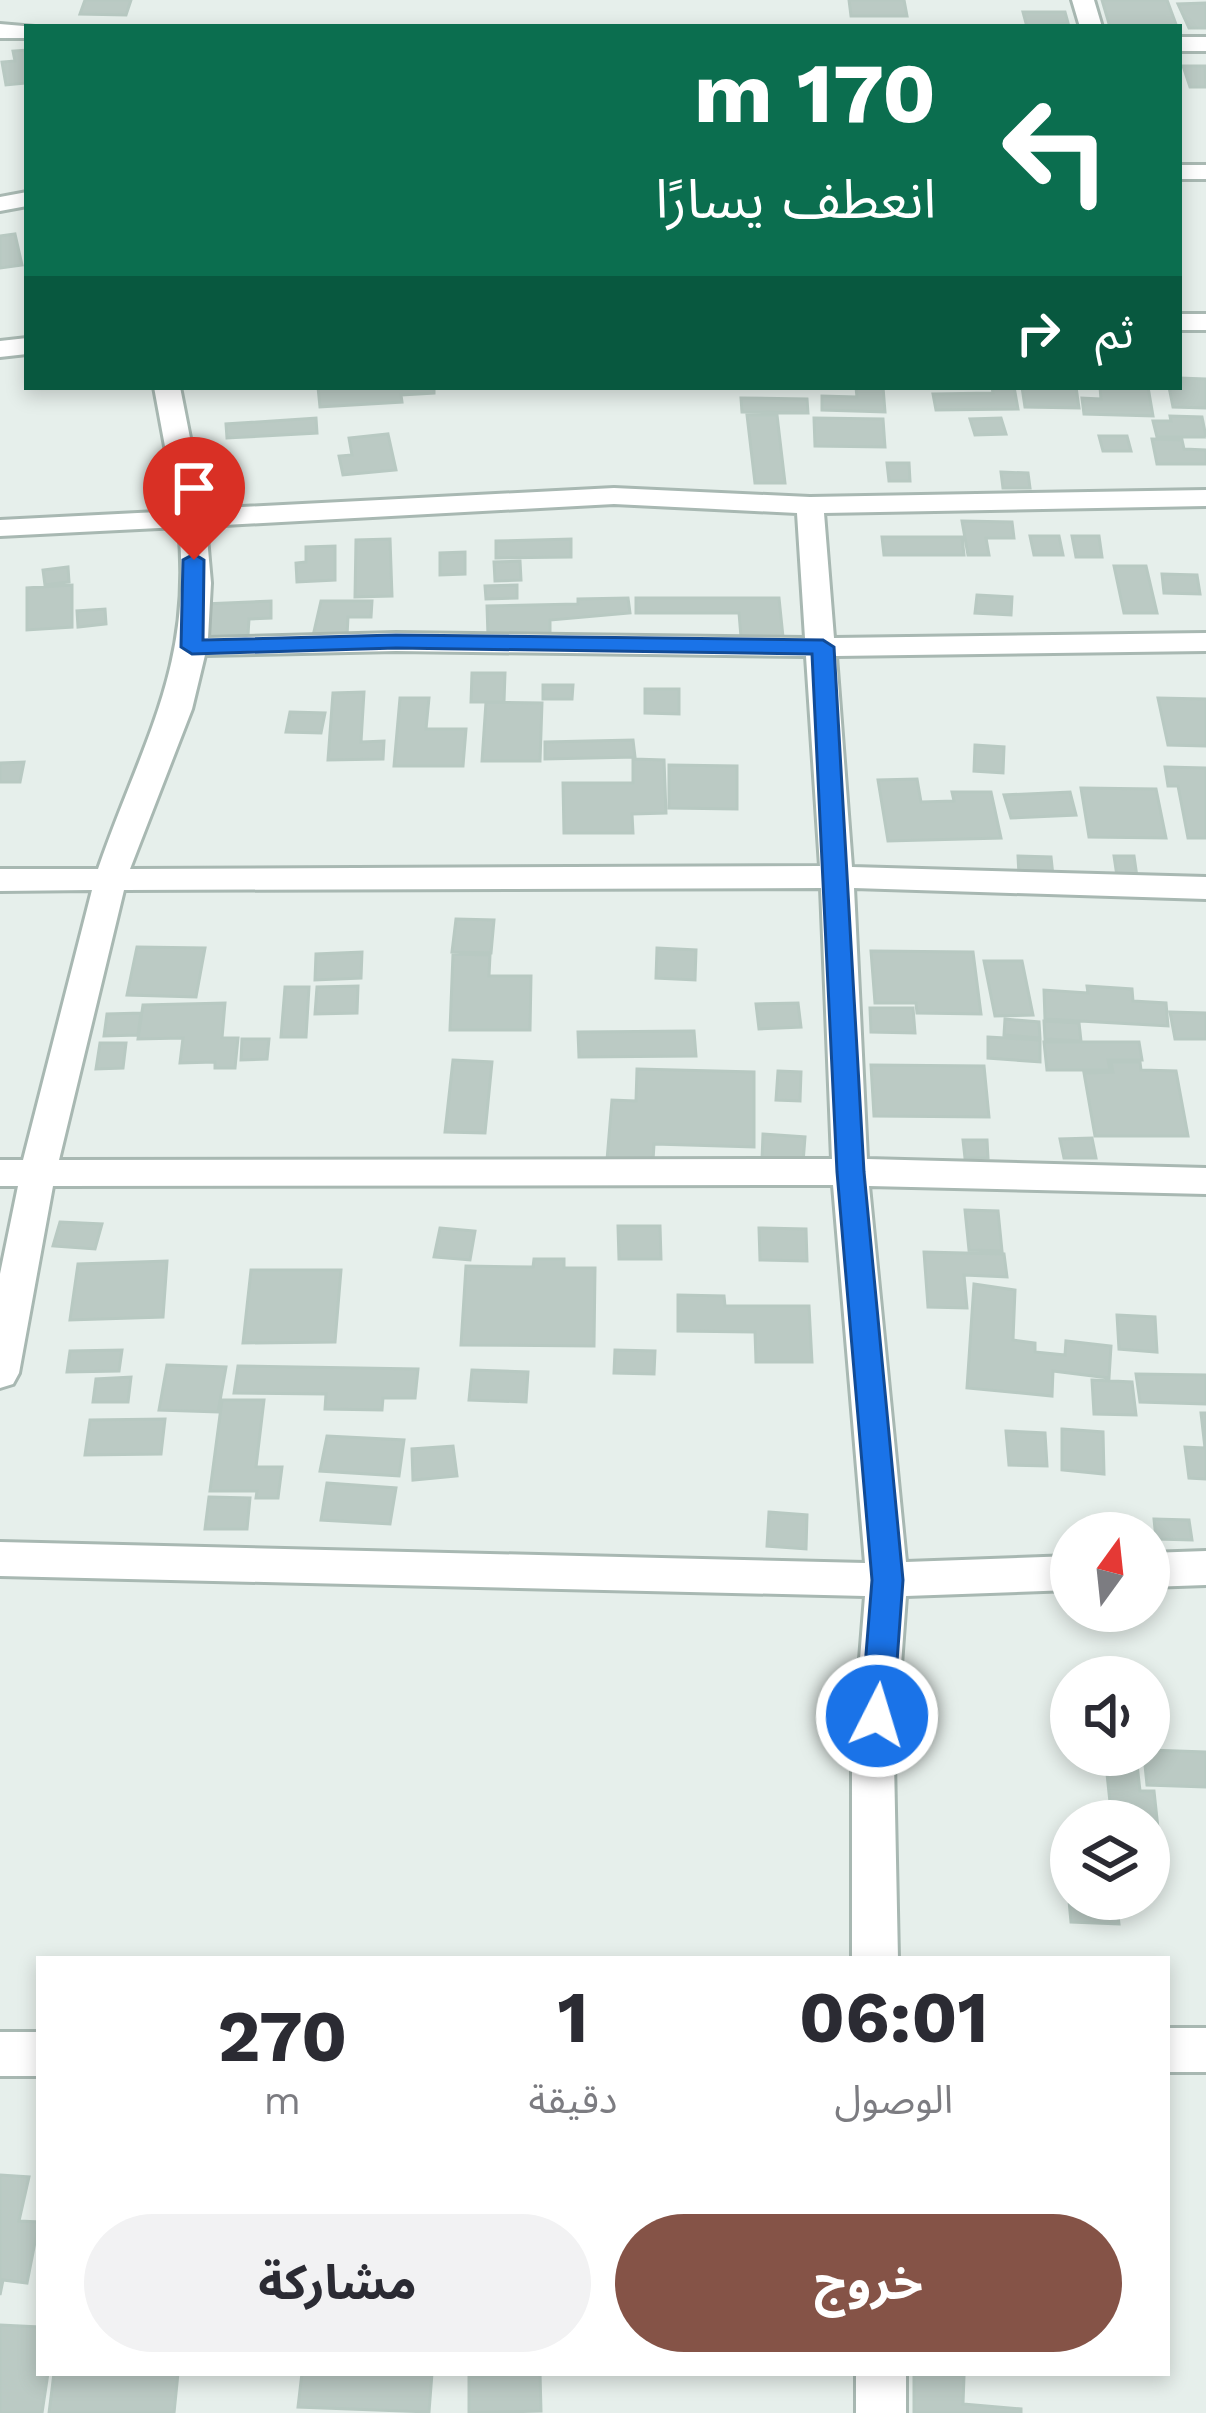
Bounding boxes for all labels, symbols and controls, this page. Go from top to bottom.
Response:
text: 170 m [694,44,936,142]
icon: left [978,72,1134,228]
text: انعطف يسارًا [655,168,936,231]
icon: right [1005,300,1071,366]
text: ثم [1095,306,1134,359]
pin [143,437,245,560]
icon: arrive [161,455,227,521]
north arrow [1050,1512,1170,1632]
map controls [1050,1512,1170,1920]
position arrow [814,1653,940,1779]
button: sound [1050,1656,1170,1776]
button: layers [1050,1800,1170,1920]
text: 1 [557,1975,589,2059]
text: 06:01 [799,1975,989,2059]
text: 270 [217,1994,347,2078]
text: دقيقة [529,2077,617,2122]
text: الوصول [834,2077,953,2122]
text: m [264,2078,301,2123]
button: مشاركة [84,2214,591,2352]
button: خروج [615,2214,1122,2352]

